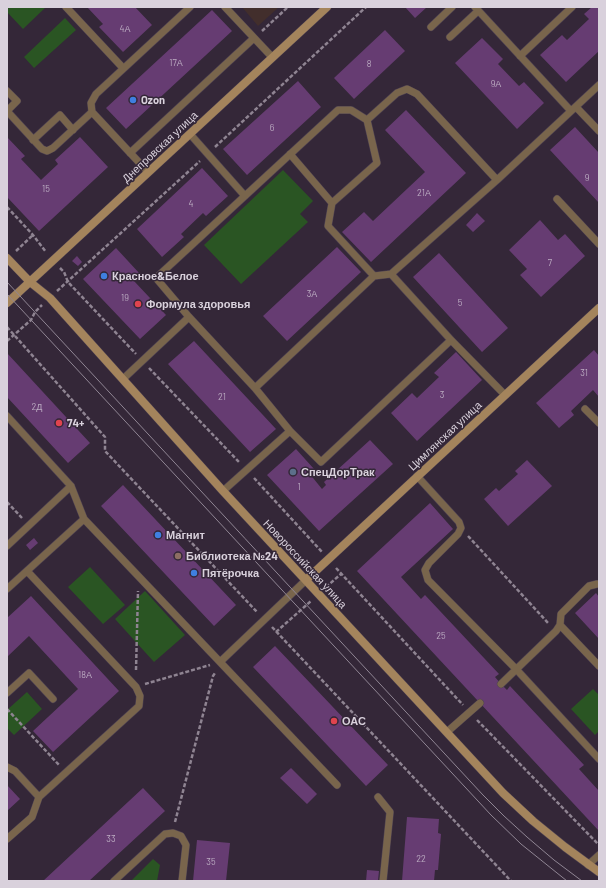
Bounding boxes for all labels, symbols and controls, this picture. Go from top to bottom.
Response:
house number: 4А [120,24,130,34]
house number: 17А [169,58,183,68]
house number: 8 [367,59,371,69]
house number: 9А [491,79,501,89]
place label: Ozon [141,93,165,107]
marker: Ozon [128,95,138,105]
street label: Днепровская улица [119,109,201,185]
house number: 6 [270,123,274,133]
house number: 9 [585,173,589,183]
house number: 15 [42,184,50,194]
house number: 21А [417,188,431,198]
house number: 4 [189,199,193,209]
house number: 7 [548,258,552,268]
place label: Красное&Белое [112,269,199,283]
marker: Красное&Белое [99,271,109,281]
house number: 3А [307,289,317,299]
house number: 19 [121,293,129,303]
place label: Формула здоровья [146,297,251,311]
house number: 5 [458,298,462,308]
marker: Формула здоровья [133,299,143,309]
house number: 31 [580,368,588,378]
house number: 3 [440,390,444,400]
house number: 21 [218,392,226,402]
street label: Цимлянская улица [406,399,484,473]
house number: 2Д [32,402,42,412]
place label: 74+ [67,416,84,430]
marker: 74+ [54,418,64,428]
place label: СпецДорТрак [301,465,375,479]
marker: СпецДорТрак [288,467,298,477]
house number: 1 [297,482,301,492]
street label: Новороссийская улица [260,517,350,611]
place label: Магнит [166,528,205,542]
marker: Магнит [153,530,163,540]
place label: Библиотека №24 [186,549,278,563]
marker: Библиотека №24 [173,551,183,561]
place label: Пятёрочка [202,566,259,580]
marker: Пятёрочка [189,568,199,578]
house number: 25 [436,631,446,641]
house number: 18А [78,670,92,680]
place label: ОАС [342,714,366,728]
marker: ОАС [329,716,339,726]
house number: 33 [106,834,116,844]
house number: 22 [416,854,426,864]
house number: 35 [206,857,216,867]

